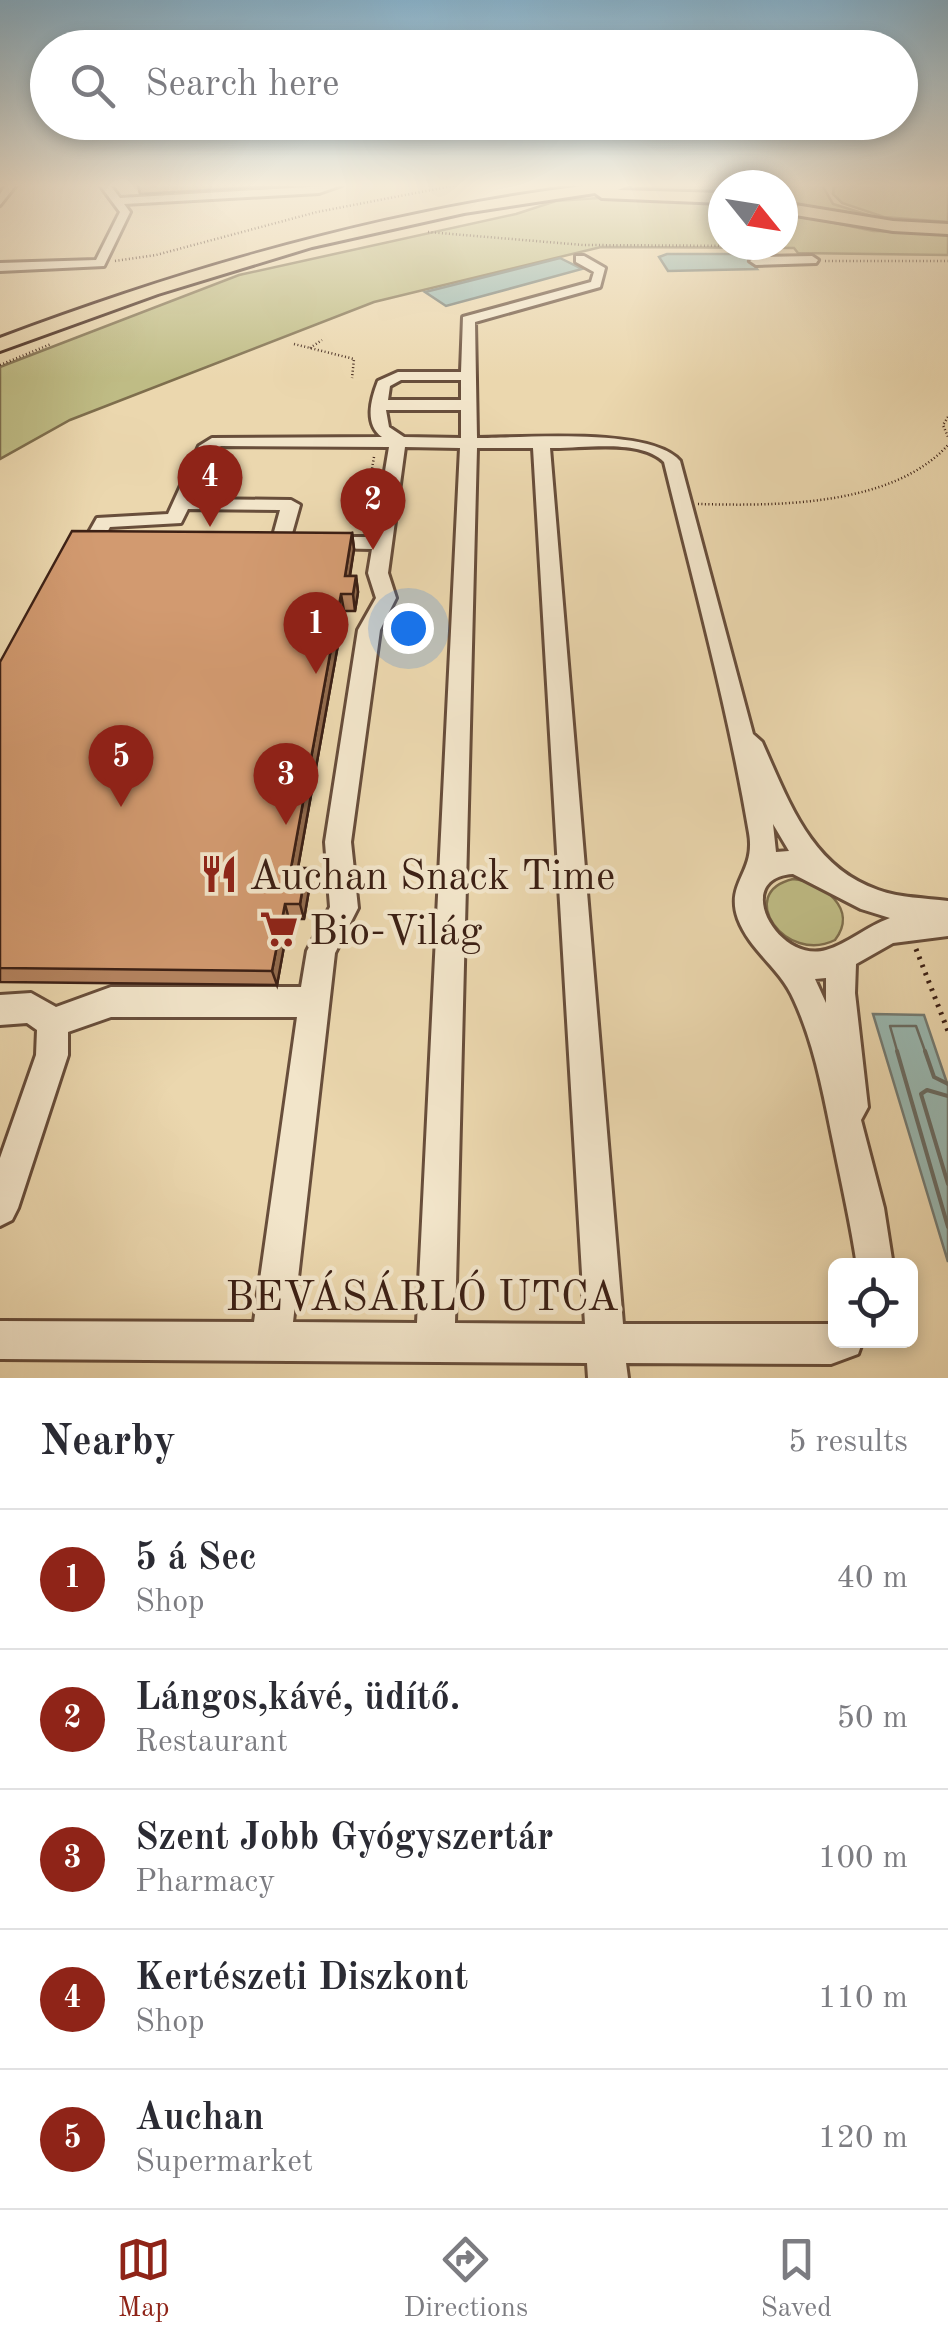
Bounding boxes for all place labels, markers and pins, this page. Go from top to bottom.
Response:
pin: 4 [178,444,242,527]
pin: 2 [340,468,406,550]
pin: 1 [284,592,348,674]
pin: 5 [88,724,154,807]
pin: 3 [254,742,318,825]
restaurant icon: Auchan Snack Time [198,853,240,895]
place label: Auchan Snack Time [249,857,615,899]
supermarket icon: Bio-Világ [258,908,300,950]
place label: Bio-Világ [309,912,483,954]

